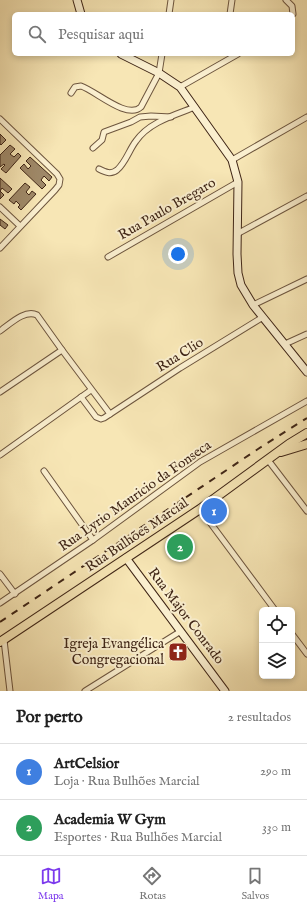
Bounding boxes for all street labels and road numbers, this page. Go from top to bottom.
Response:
street label: Rua Paulo Bregaro [115,174,219,244]
street label: Rua Clio [153,333,207,376]
street label: Rua Lyrio Mauricio da Fonseca [55,436,216,556]
street label: Rua Bulhões Marcial [82,494,192,576]
street label: Rua Major Conrado [144,564,228,668]

